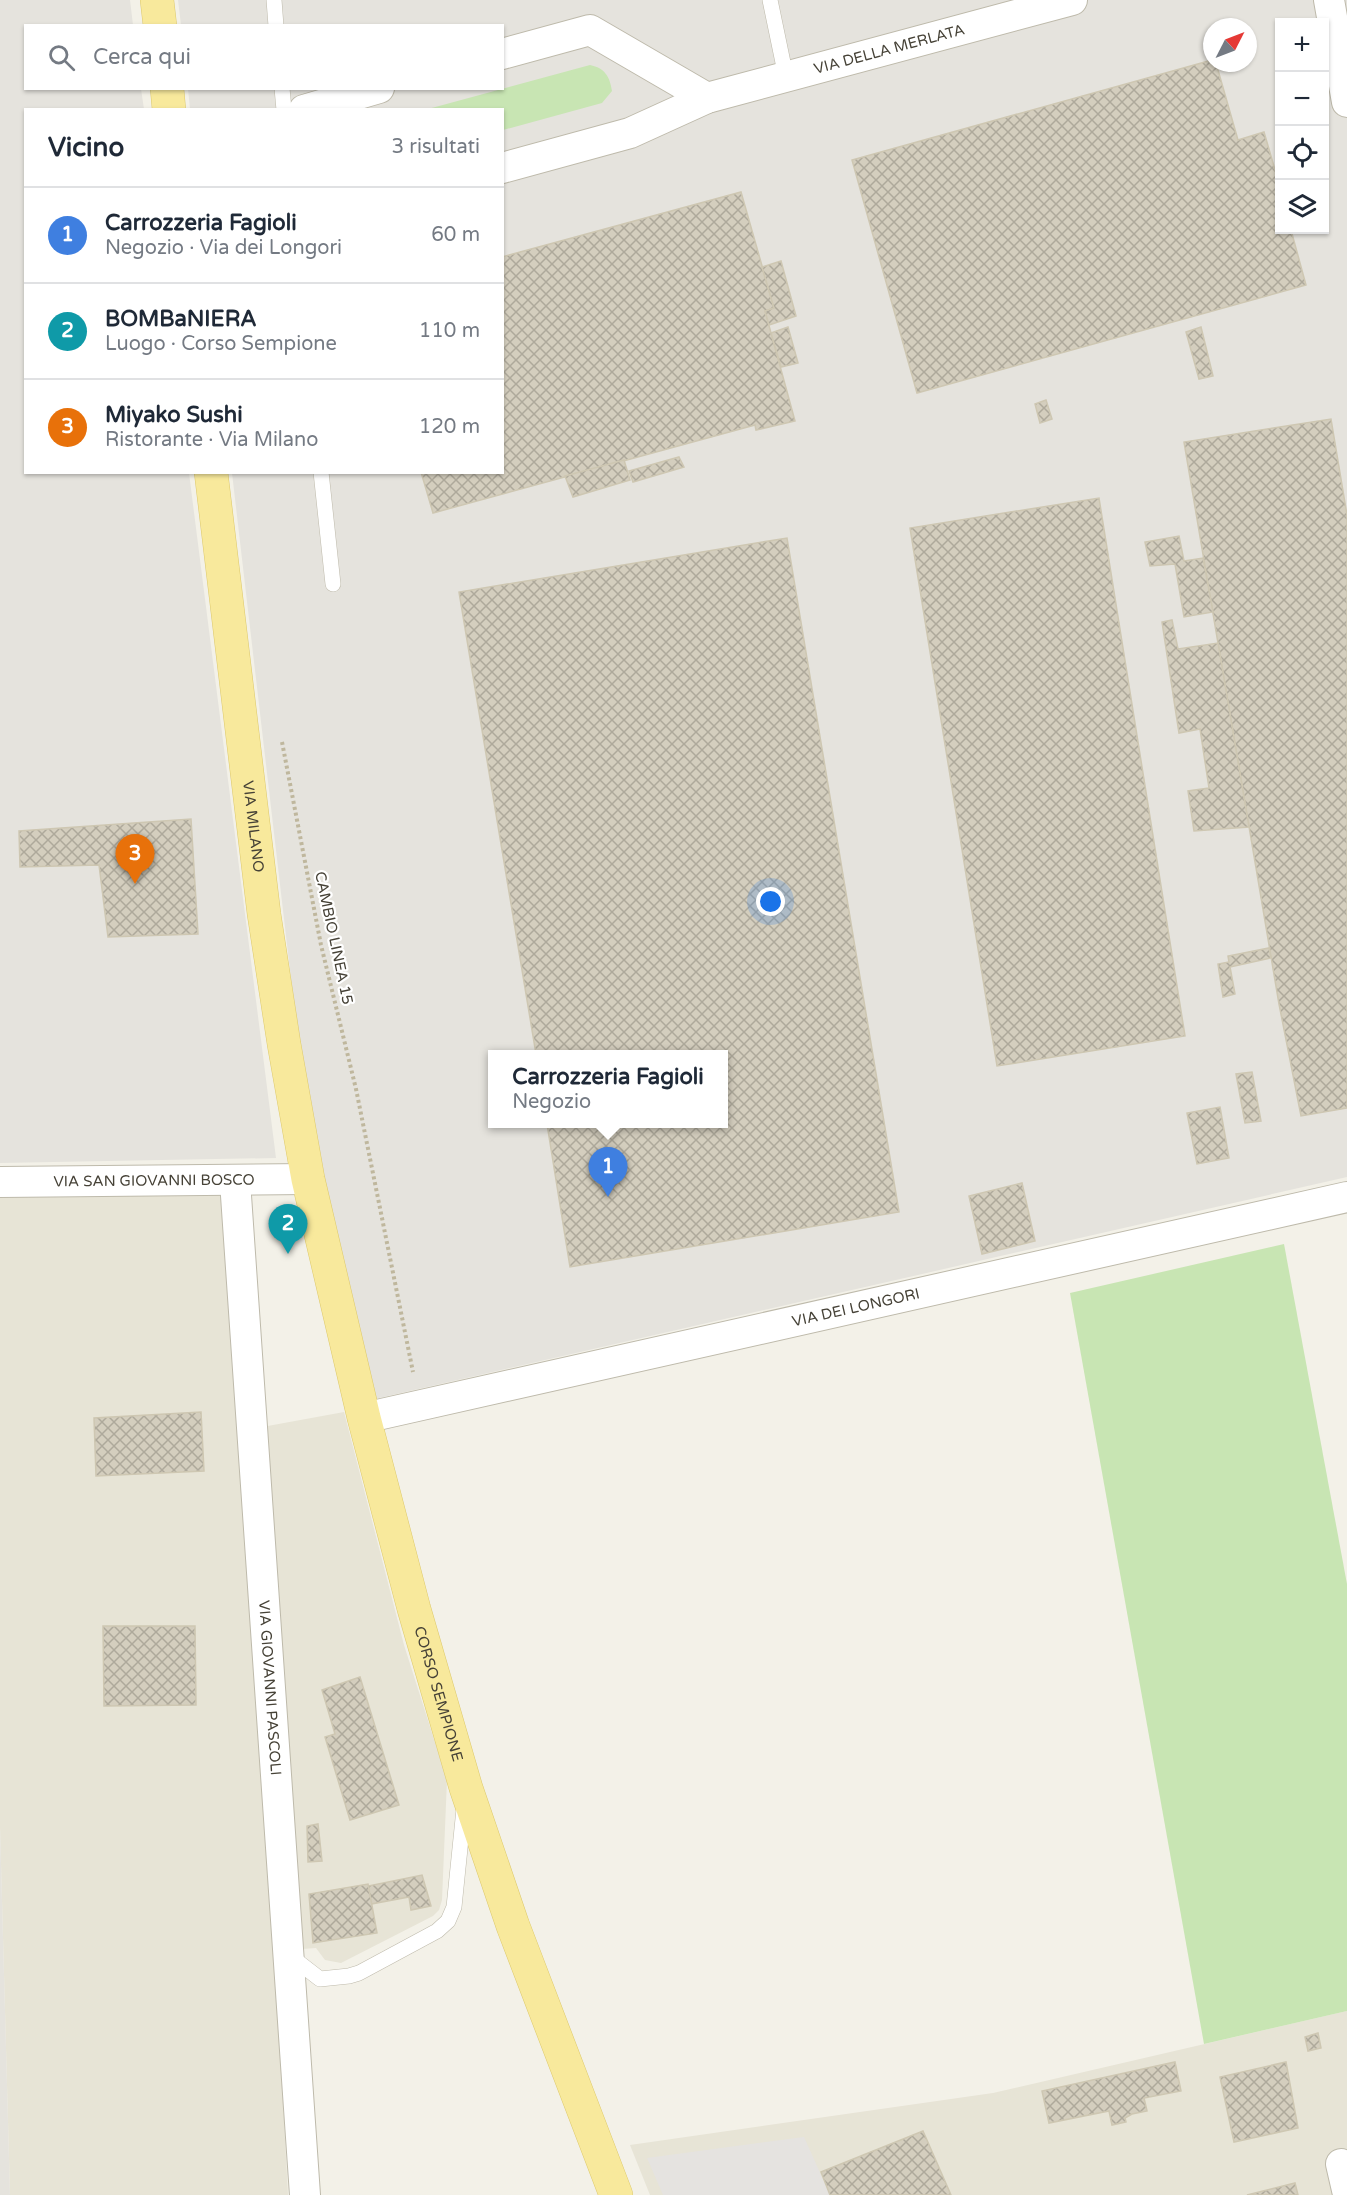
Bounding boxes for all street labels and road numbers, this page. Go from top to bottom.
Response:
street label: VIA DELLA MERLATA [812,20,967,78]
street label: VIA MILANO [239,780,268,873]
street label: CAMBIO LINEA 15 [311,870,357,1006]
street label: VIA SAN GIOVANNI BOSCO [53,1171,255,1190]
street label: VIA DEI LONGORI [790,1284,921,1331]
street label: VIA GIOVANNI PASCOLI [255,1599,285,1776]
street label: CORSO SEMPIONE [410,1624,467,1763]

